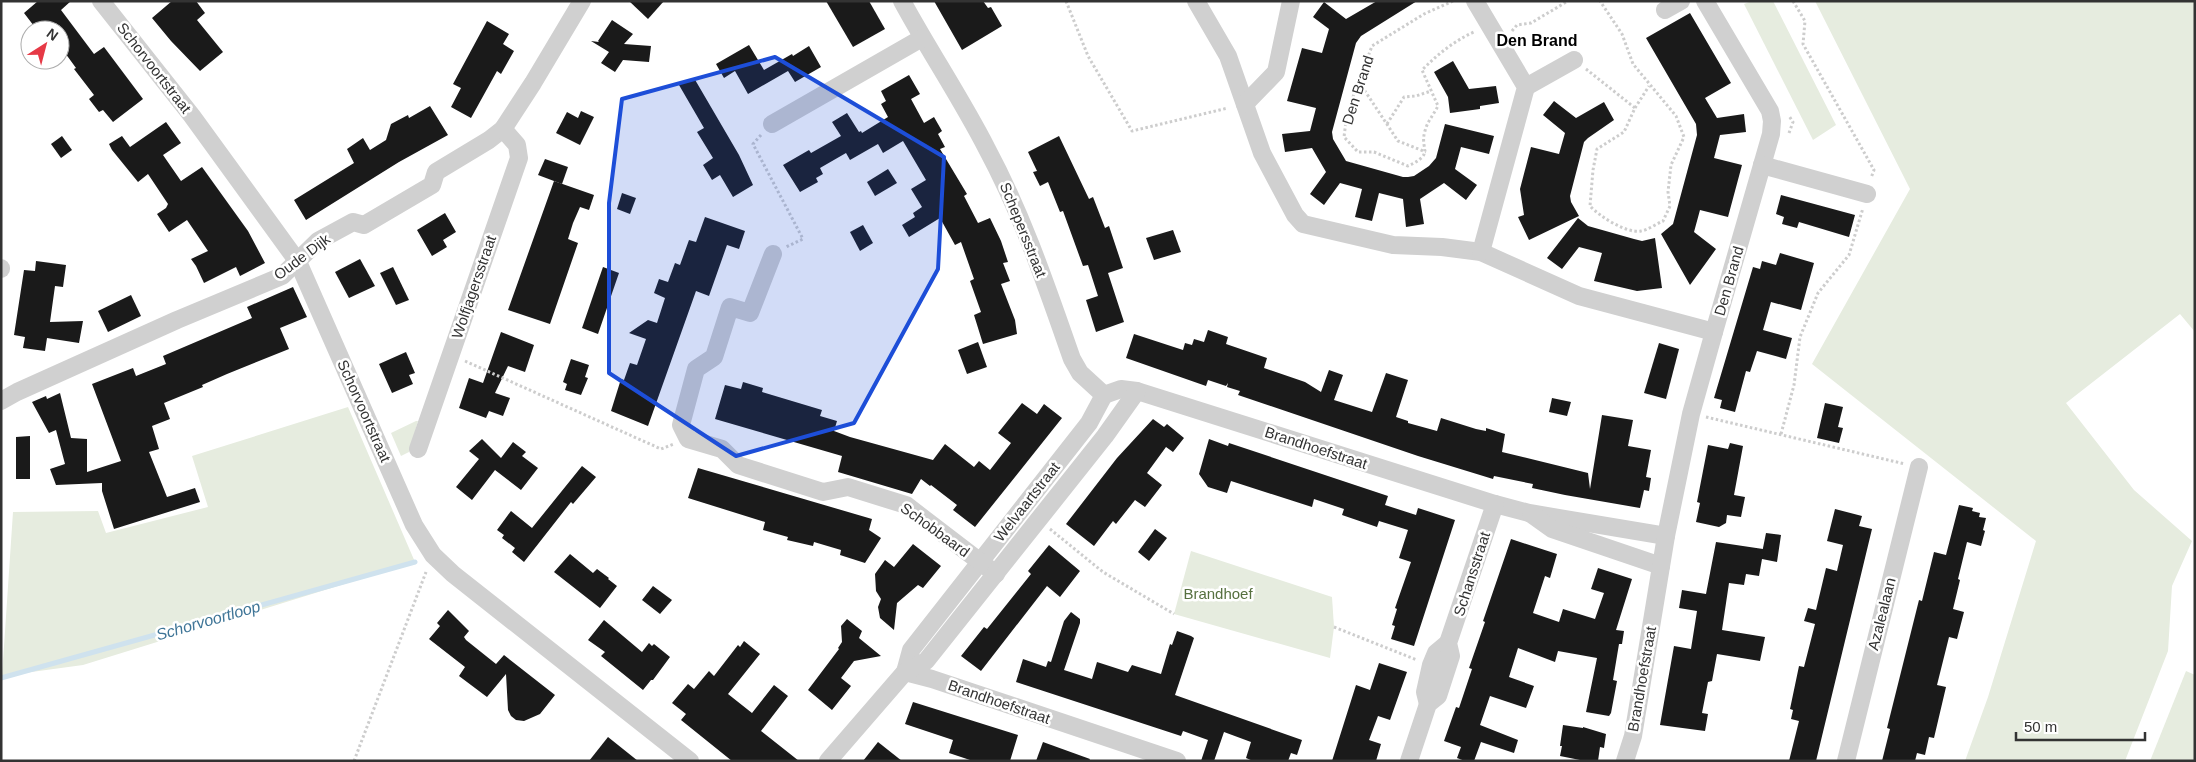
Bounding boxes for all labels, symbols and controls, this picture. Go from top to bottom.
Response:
street label: Schorvoortstraat [114,19,195,117]
north arrow [20,20,70,70]
text: N [44,25,61,44]
district label: Den Brand [1497,32,1577,49]
street label: Den Brand [1338,53,1377,127]
street label: Schepersstraat [997,180,1051,281]
street label: Oude Dijk [270,230,334,283]
street label: Wolfjagersstraat [448,232,499,341]
street label: Den Brand [1710,244,1747,318]
street label: Schorvoortstraat [334,357,395,465]
street label: Brandhoefstraat [1263,423,1370,472]
street label: Welvaartstraat [990,458,1063,545]
street label: Schobbaard [898,499,973,560]
street label: Schansstraat [1450,529,1493,618]
street label: Azalealaan [1864,576,1899,652]
park label: Brandhoef [1183,585,1253,602]
water label: Schorvoortloop [154,597,262,643]
street label: Brandhoefstraat [1624,624,1659,733]
street label: Brandhoefstraat [946,676,1053,727]
scale bar [2016,710,2145,742]
text: 50 m [2024,718,2057,735]

